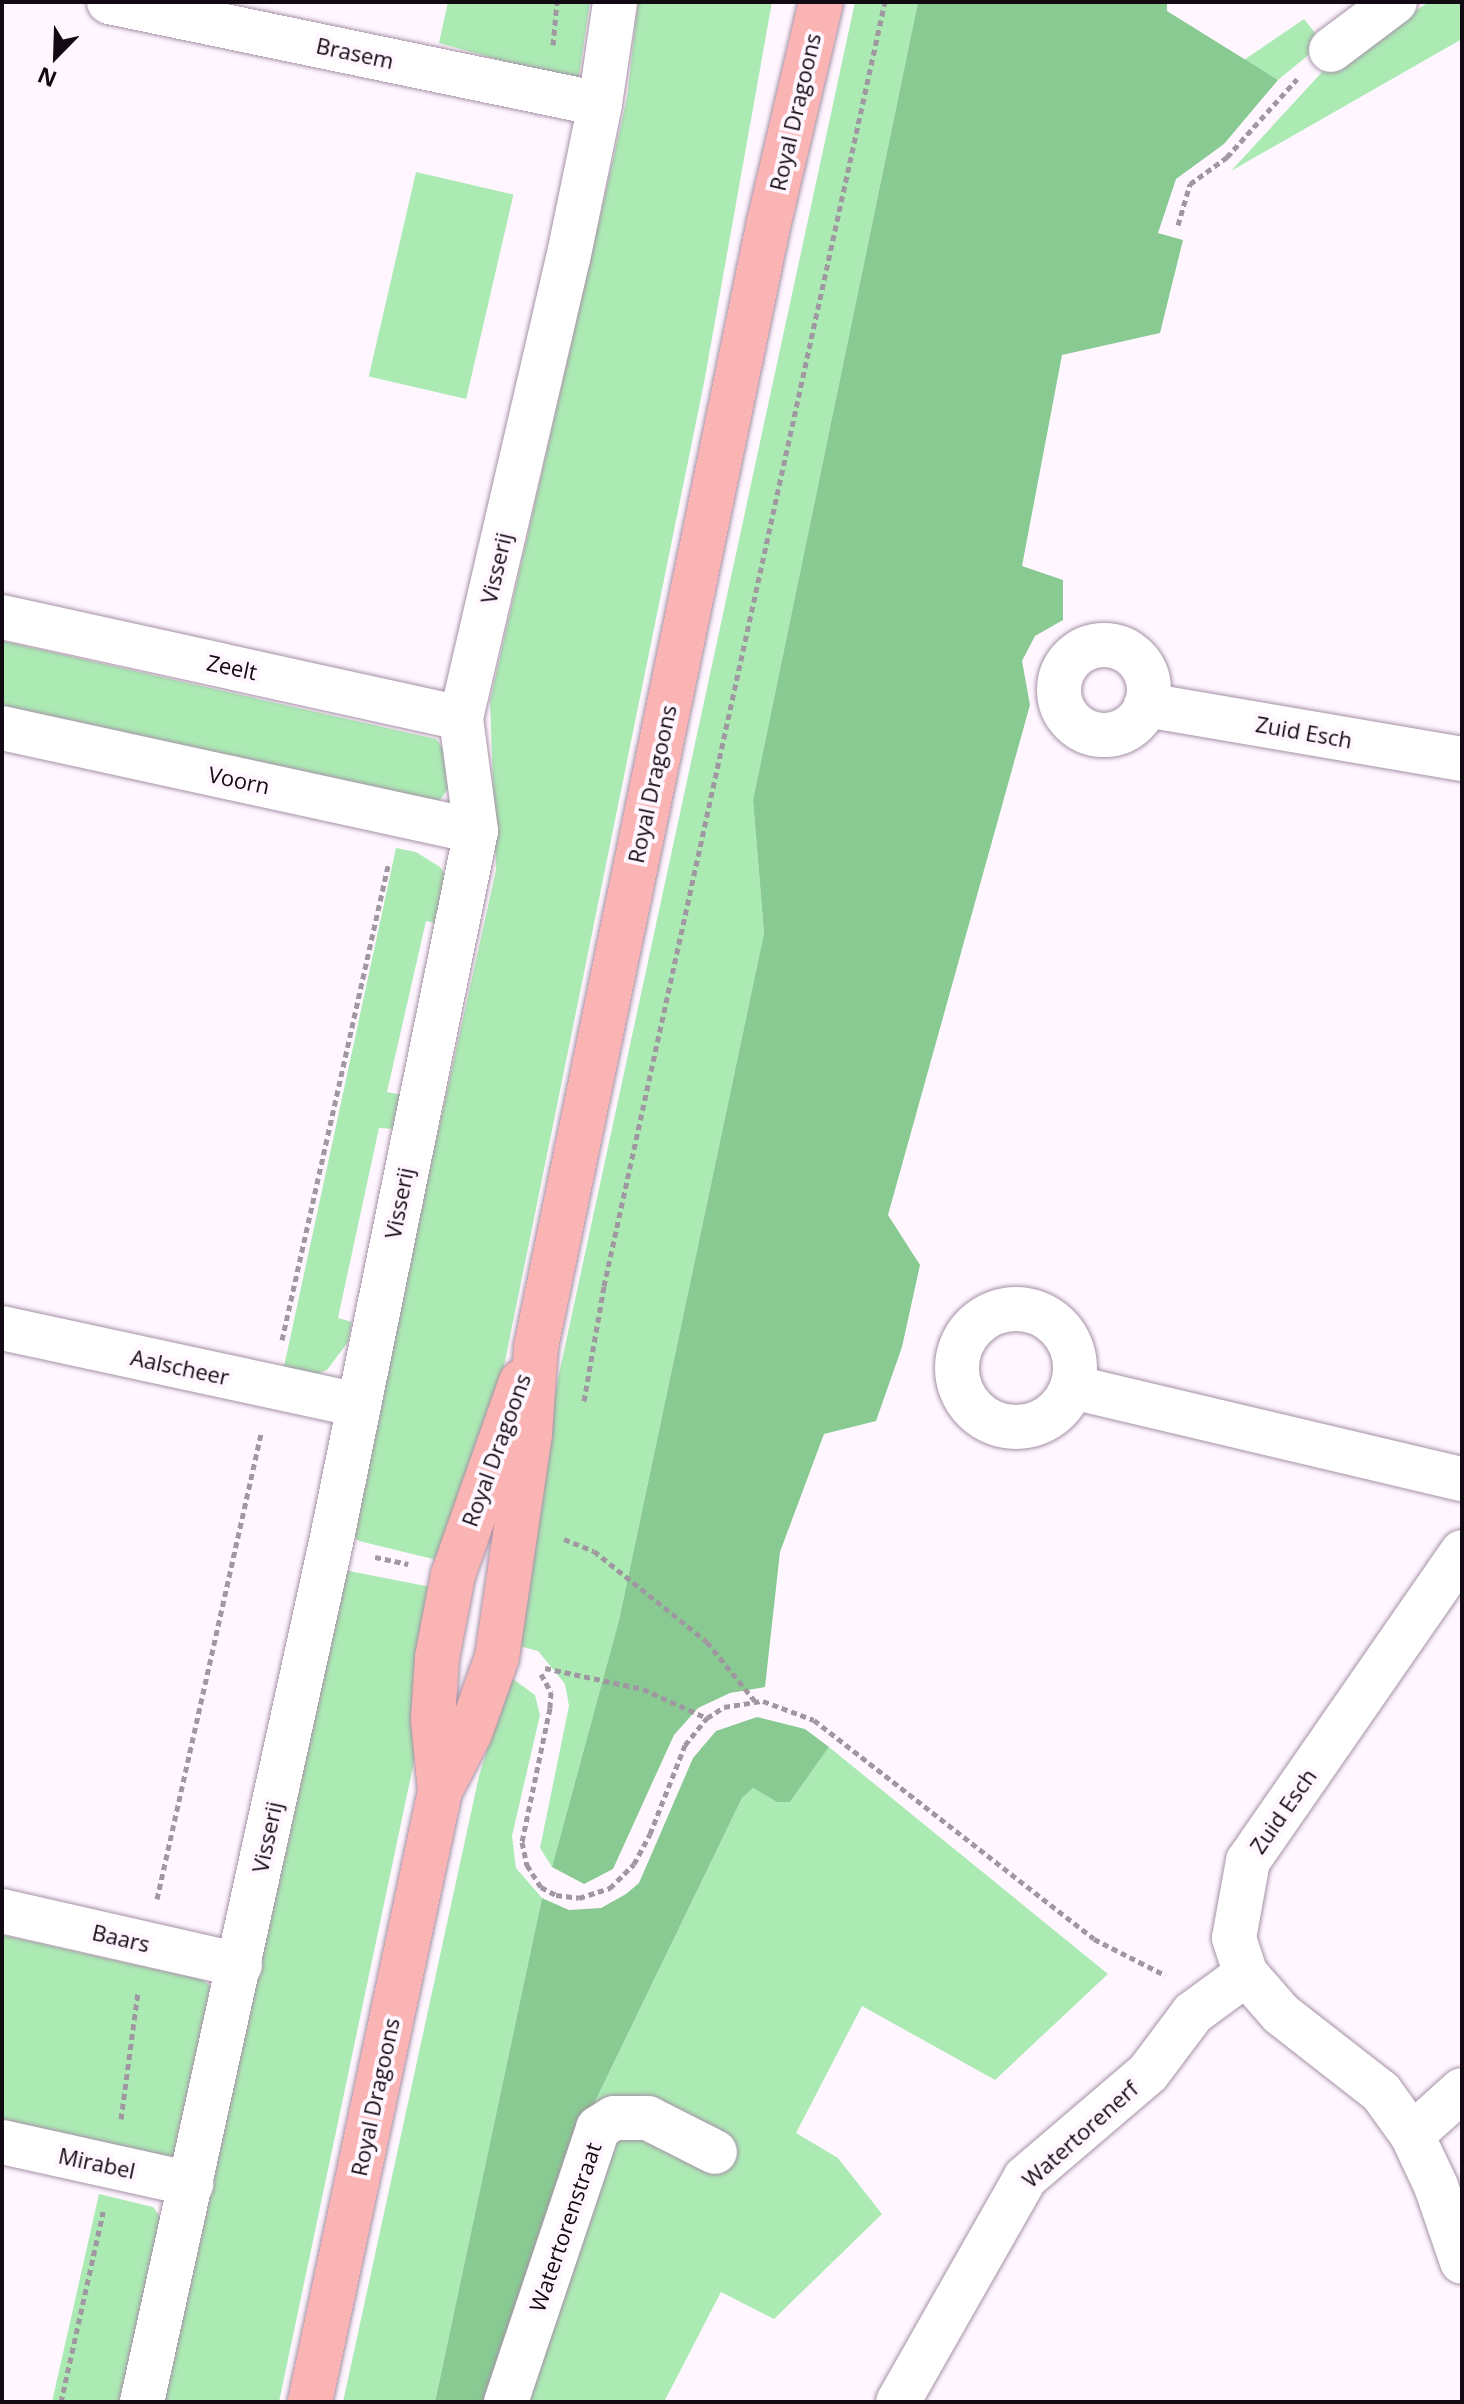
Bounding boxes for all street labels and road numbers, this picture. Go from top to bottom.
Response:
street label: Royal Dragoons [764,31,826,193]
street label: Brasem [314,32,396,74]
street label: Visserij [475,530,517,606]
street label: Zeelt [204,649,260,685]
street label: Royal Dragoons [622,703,682,865]
street label: Zuid Esch [1254,711,1354,753]
street label: Voorn [206,761,272,799]
street label: Visserij [379,1165,419,1241]
street label: Aalscheer [128,1344,232,1390]
street label: Royal Dragoons [456,1370,536,1530]
street label: Zuid Esch [1244,1763,1322,1859]
street label: Visserij [247,1799,287,1875]
street label: Baars [90,1919,152,1957]
street label: Royal Dragoons [345,2016,405,2178]
street label: Watertorenerf [1017,2075,1143,2193]
street label: Watertorenstraat [524,2139,606,2315]
street label: Mirabel [56,2142,138,2184]

